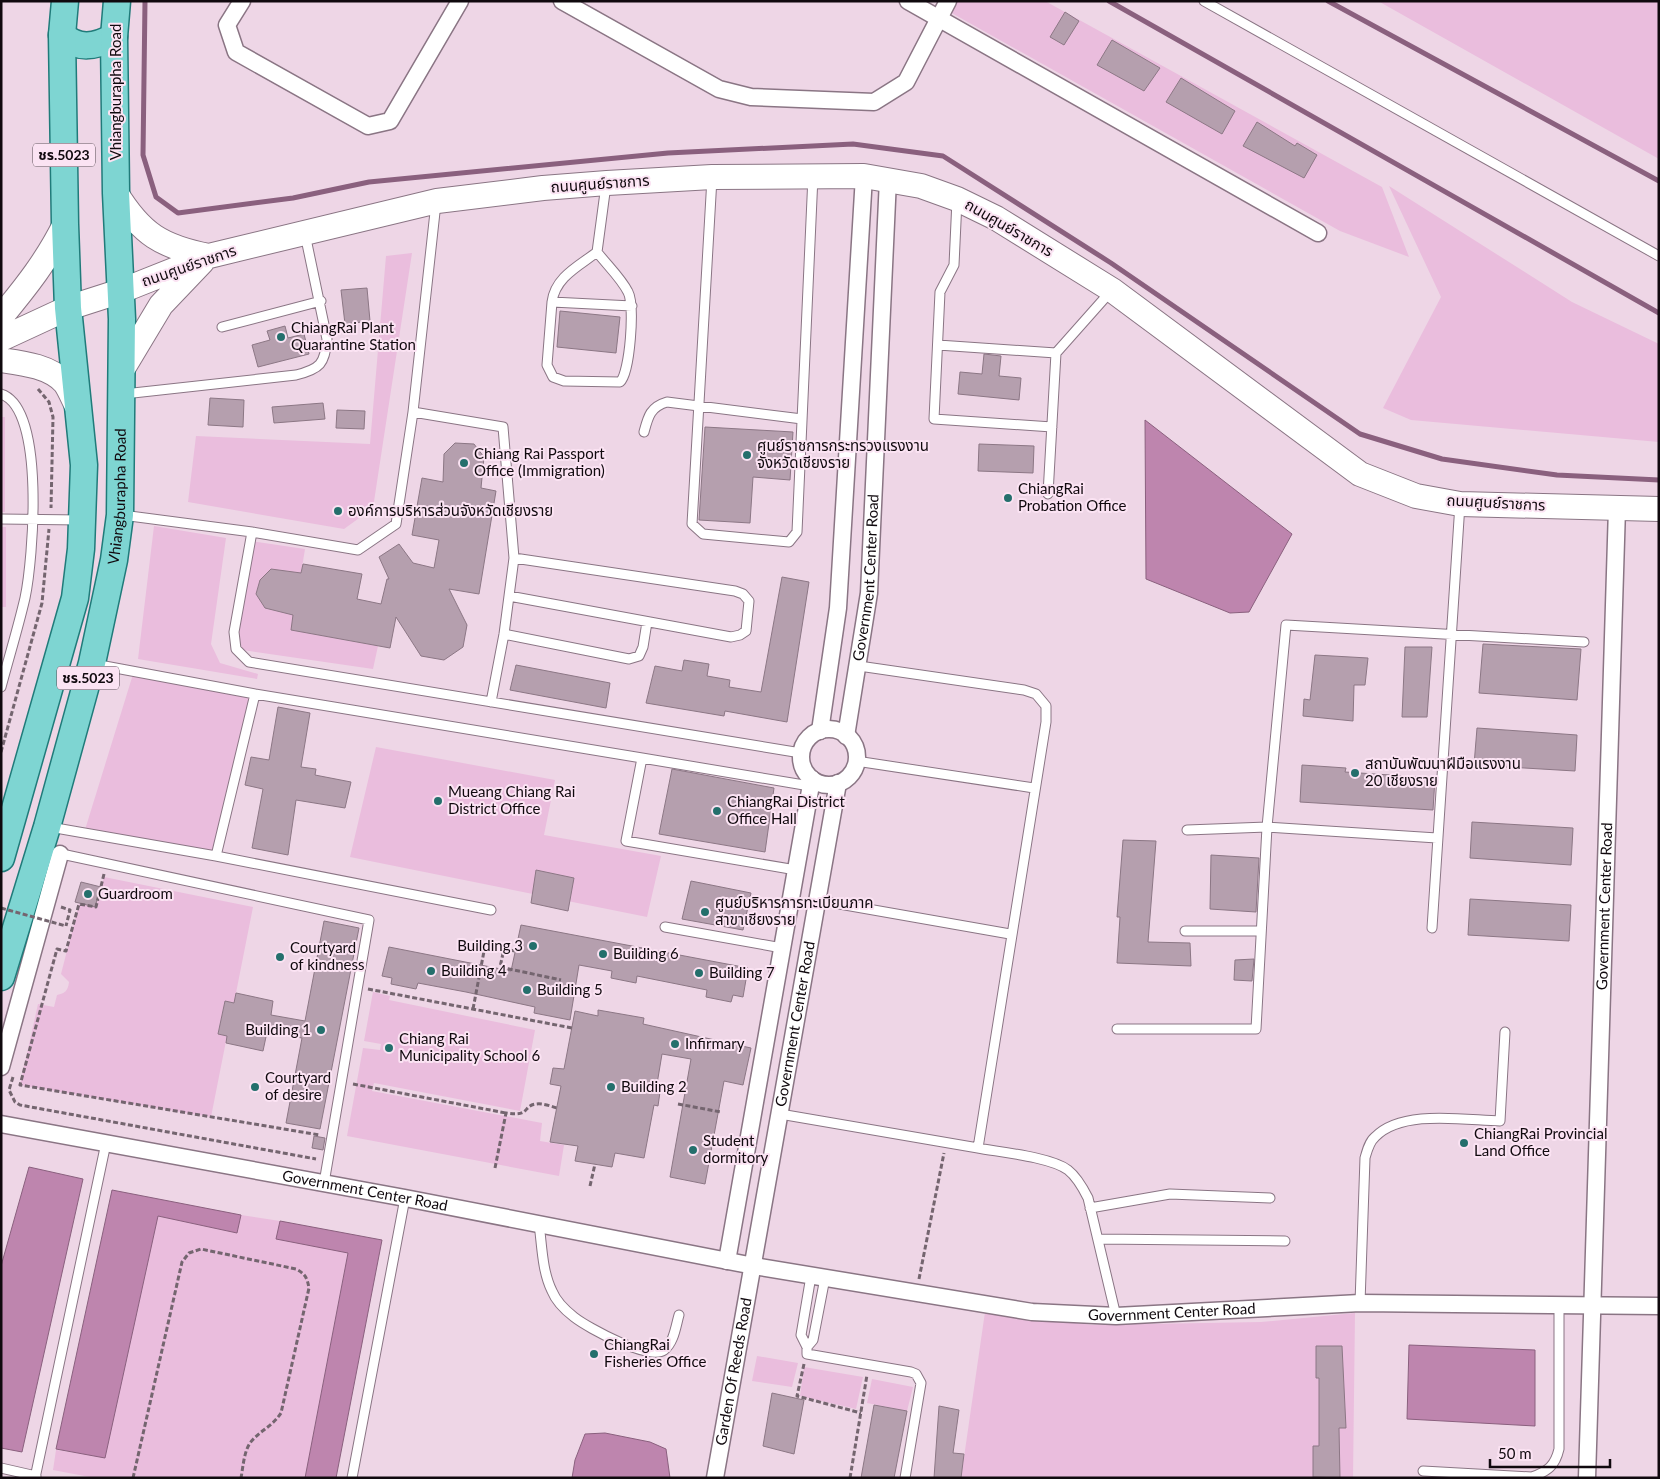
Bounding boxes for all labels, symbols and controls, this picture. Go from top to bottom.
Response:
street label: Vhiangburapha Road [106,24,124,160]
road number: ชร.5023 [33,144,95,166]
street label: ถนนศูนย์ราชการ [550,171,650,196]
street label: ถนนศูนย์ราชการ [962,195,1057,261]
street label: ถนนศูนย์ราชการ [139,240,239,291]
place label: ChiangRai Plant Quarantine Station [291,318,416,353]
marker: ChiangRai Plant Quarantine Station [275,331,287,343]
street label: Vhiangburapha Road [103,428,129,566]
place label: ศูนย์ราชการกระทรวงแรงงาน จังหวัดเชียงราย [757,436,929,471]
place label: Chiang Rai Passport Office (Immigration) [474,444,605,479]
marker: ศูนย์ราชการกระทรวงแรงงาน จังหวัดเชียงราย [741,449,753,461]
marker: Chiang Rai Passport Office (Immigration) [458,457,470,469]
place label: ChiangRai Probation Office [1018,479,1127,514]
street label: ถนนศูนย์ราชการ [1446,490,1546,515]
marker: ChiangRai Probation Office [1002,492,1014,504]
street label: Government Center Road [848,494,882,662]
place label: องค์การบริหารส่วนจังหวัดเชียงราย [348,501,553,519]
marker: องค์การบริหารส่วนจังหวัดเชียงราย [332,505,344,517]
road number: ชร.5023 [57,666,119,690]
place label: สถาบันพัฒนาฝีมือแรงงาน 20 เชียงราย [1365,754,1521,789]
marker: สถาบันพัฒนาฝีมือแรงงาน 20 เชียงราย [1349,767,1361,779]
place label: Mueang Chiang Rai District Office [448,782,575,817]
place label: ChiangRai District Office Hall [727,792,846,827]
marker: Mueang Chiang Rai District Office [432,795,444,807]
marker: ChiangRai District Office Hall [711,805,723,817]
street label: Government Center Road [1592,822,1615,990]
place label: Guardroom [98,884,173,902]
marker: Guardroom [82,888,94,900]
place label: ศูนย์บริหารการทะเบียนภาค สาขาเชียงราย [715,893,874,928]
marker: ศูนย์บริหารการทะเบียนภาค สาขาเชียงราย [699,906,711,918]
place label: Building 3 [457,936,523,954]
place label: Courtyard of kindness [290,938,364,973]
marker: Building 3 [527,940,539,952]
street label: Government Center Road [771,940,818,1108]
place label: Building 6 [613,944,679,962]
marker: Building 6 [597,948,609,960]
marker: Courtyard of kindness [274,951,286,963]
place label: Building 4 [441,961,507,979]
place label: Building 7 [709,963,775,981]
marker: Building 4 [425,965,437,977]
marker: Building 7 [693,967,705,979]
place label: Building 5 [537,980,603,998]
marker: Building 5 [521,984,533,996]
place label: Building 1 [245,1020,311,1038]
marker: Building 1 [315,1024,327,1036]
place label: Chiang Rai Municipality School 6 [399,1029,540,1064]
place label: Infirmary [685,1034,745,1052]
marker: Infirmary [669,1038,681,1050]
marker: Chiang Rai Municipality School 6 [383,1042,395,1054]
place label: Courtyard of desire [265,1068,331,1103]
place label: Building 2 [621,1077,687,1095]
marker: Courtyard of desire [249,1081,261,1093]
marker: Building 2 [605,1081,617,1093]
place label: ChiangRai Provincial Land Office [1474,1124,1607,1159]
place label: Student dormitory [703,1131,769,1166]
marker: ChiangRai Provincial Land Office [1458,1137,1470,1149]
marker: Student dormitory [687,1144,699,1156]
street label: Government Center Road [281,1166,449,1214]
street label: Garden Of Reeds Road [711,1296,755,1447]
street label: Government Center Road [1088,1299,1256,1324]
place label: ChiangRai Fisheries Office [604,1335,706,1370]
marker: ChiangRai Fisheries Office [588,1348,600,1360]
scale bar [1490,1436,1610,1468]
text: 50 m [1498,1444,1532,1462]

